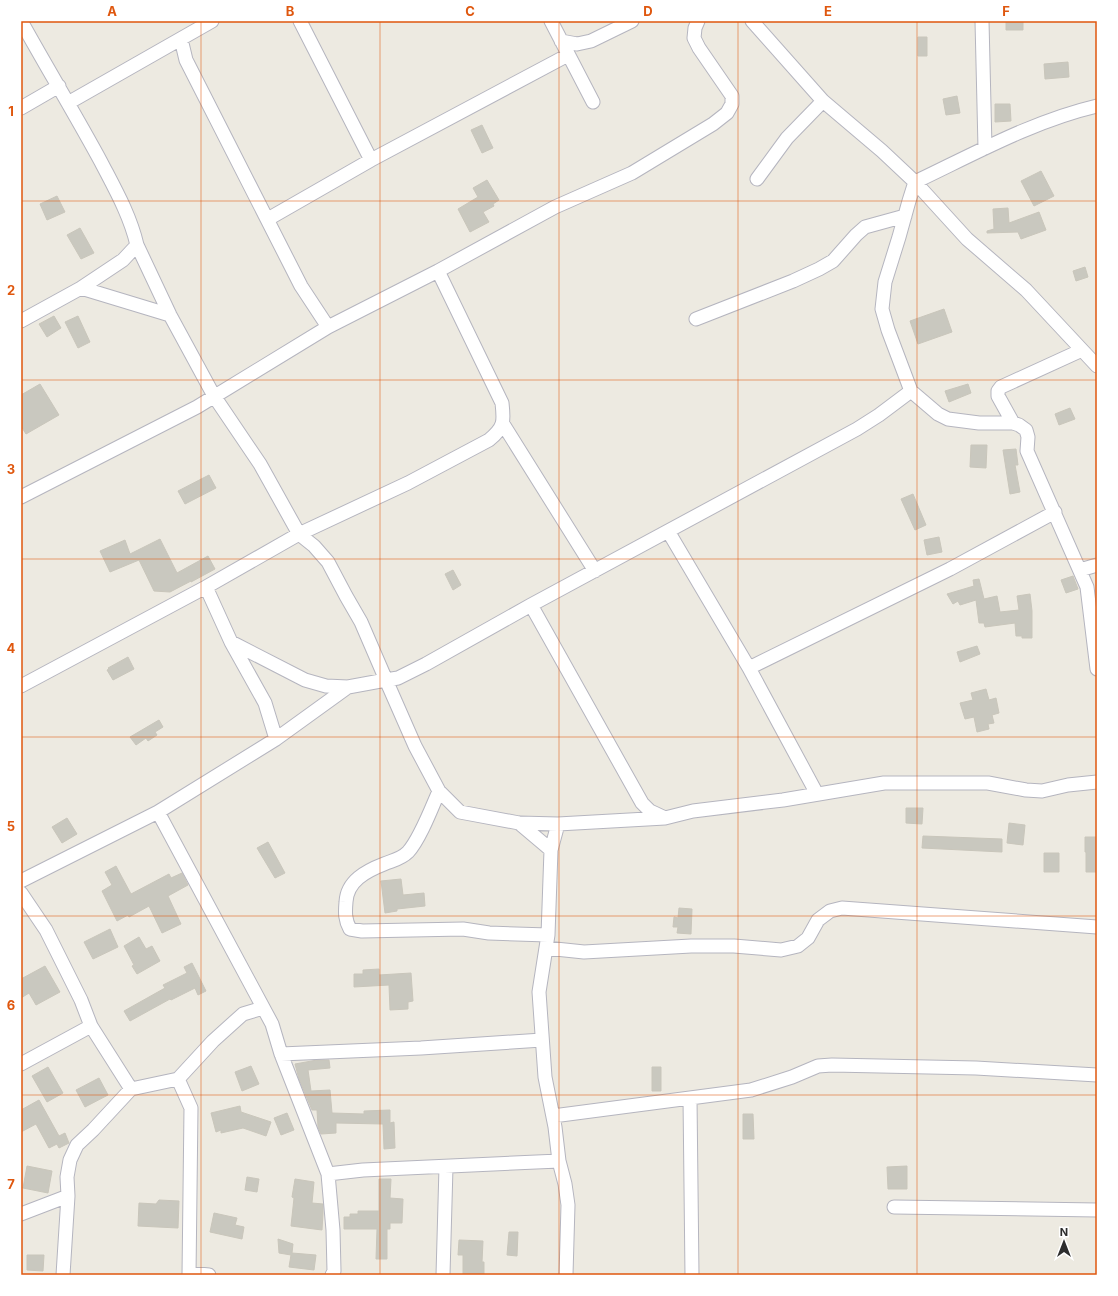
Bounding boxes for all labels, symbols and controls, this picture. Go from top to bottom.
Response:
text: A [107,3,117,19]
text: B [286,3,295,19]
text: C [465,3,475,19]
text: D [643,3,653,19]
text: E [824,3,832,19]
text: F [1002,3,1010,19]
text: 1 [8,103,14,119]
text: 2 [7,282,15,298]
text: 3 [7,461,15,477]
text: 4 [7,640,16,656]
text: 5 [7,818,15,834]
text: 6 [7,997,15,1013]
text: 7 [7,1176,15,1192]
north arrow [1044,1222,1084,1262]
text: N [1060,1225,1068,1239]

